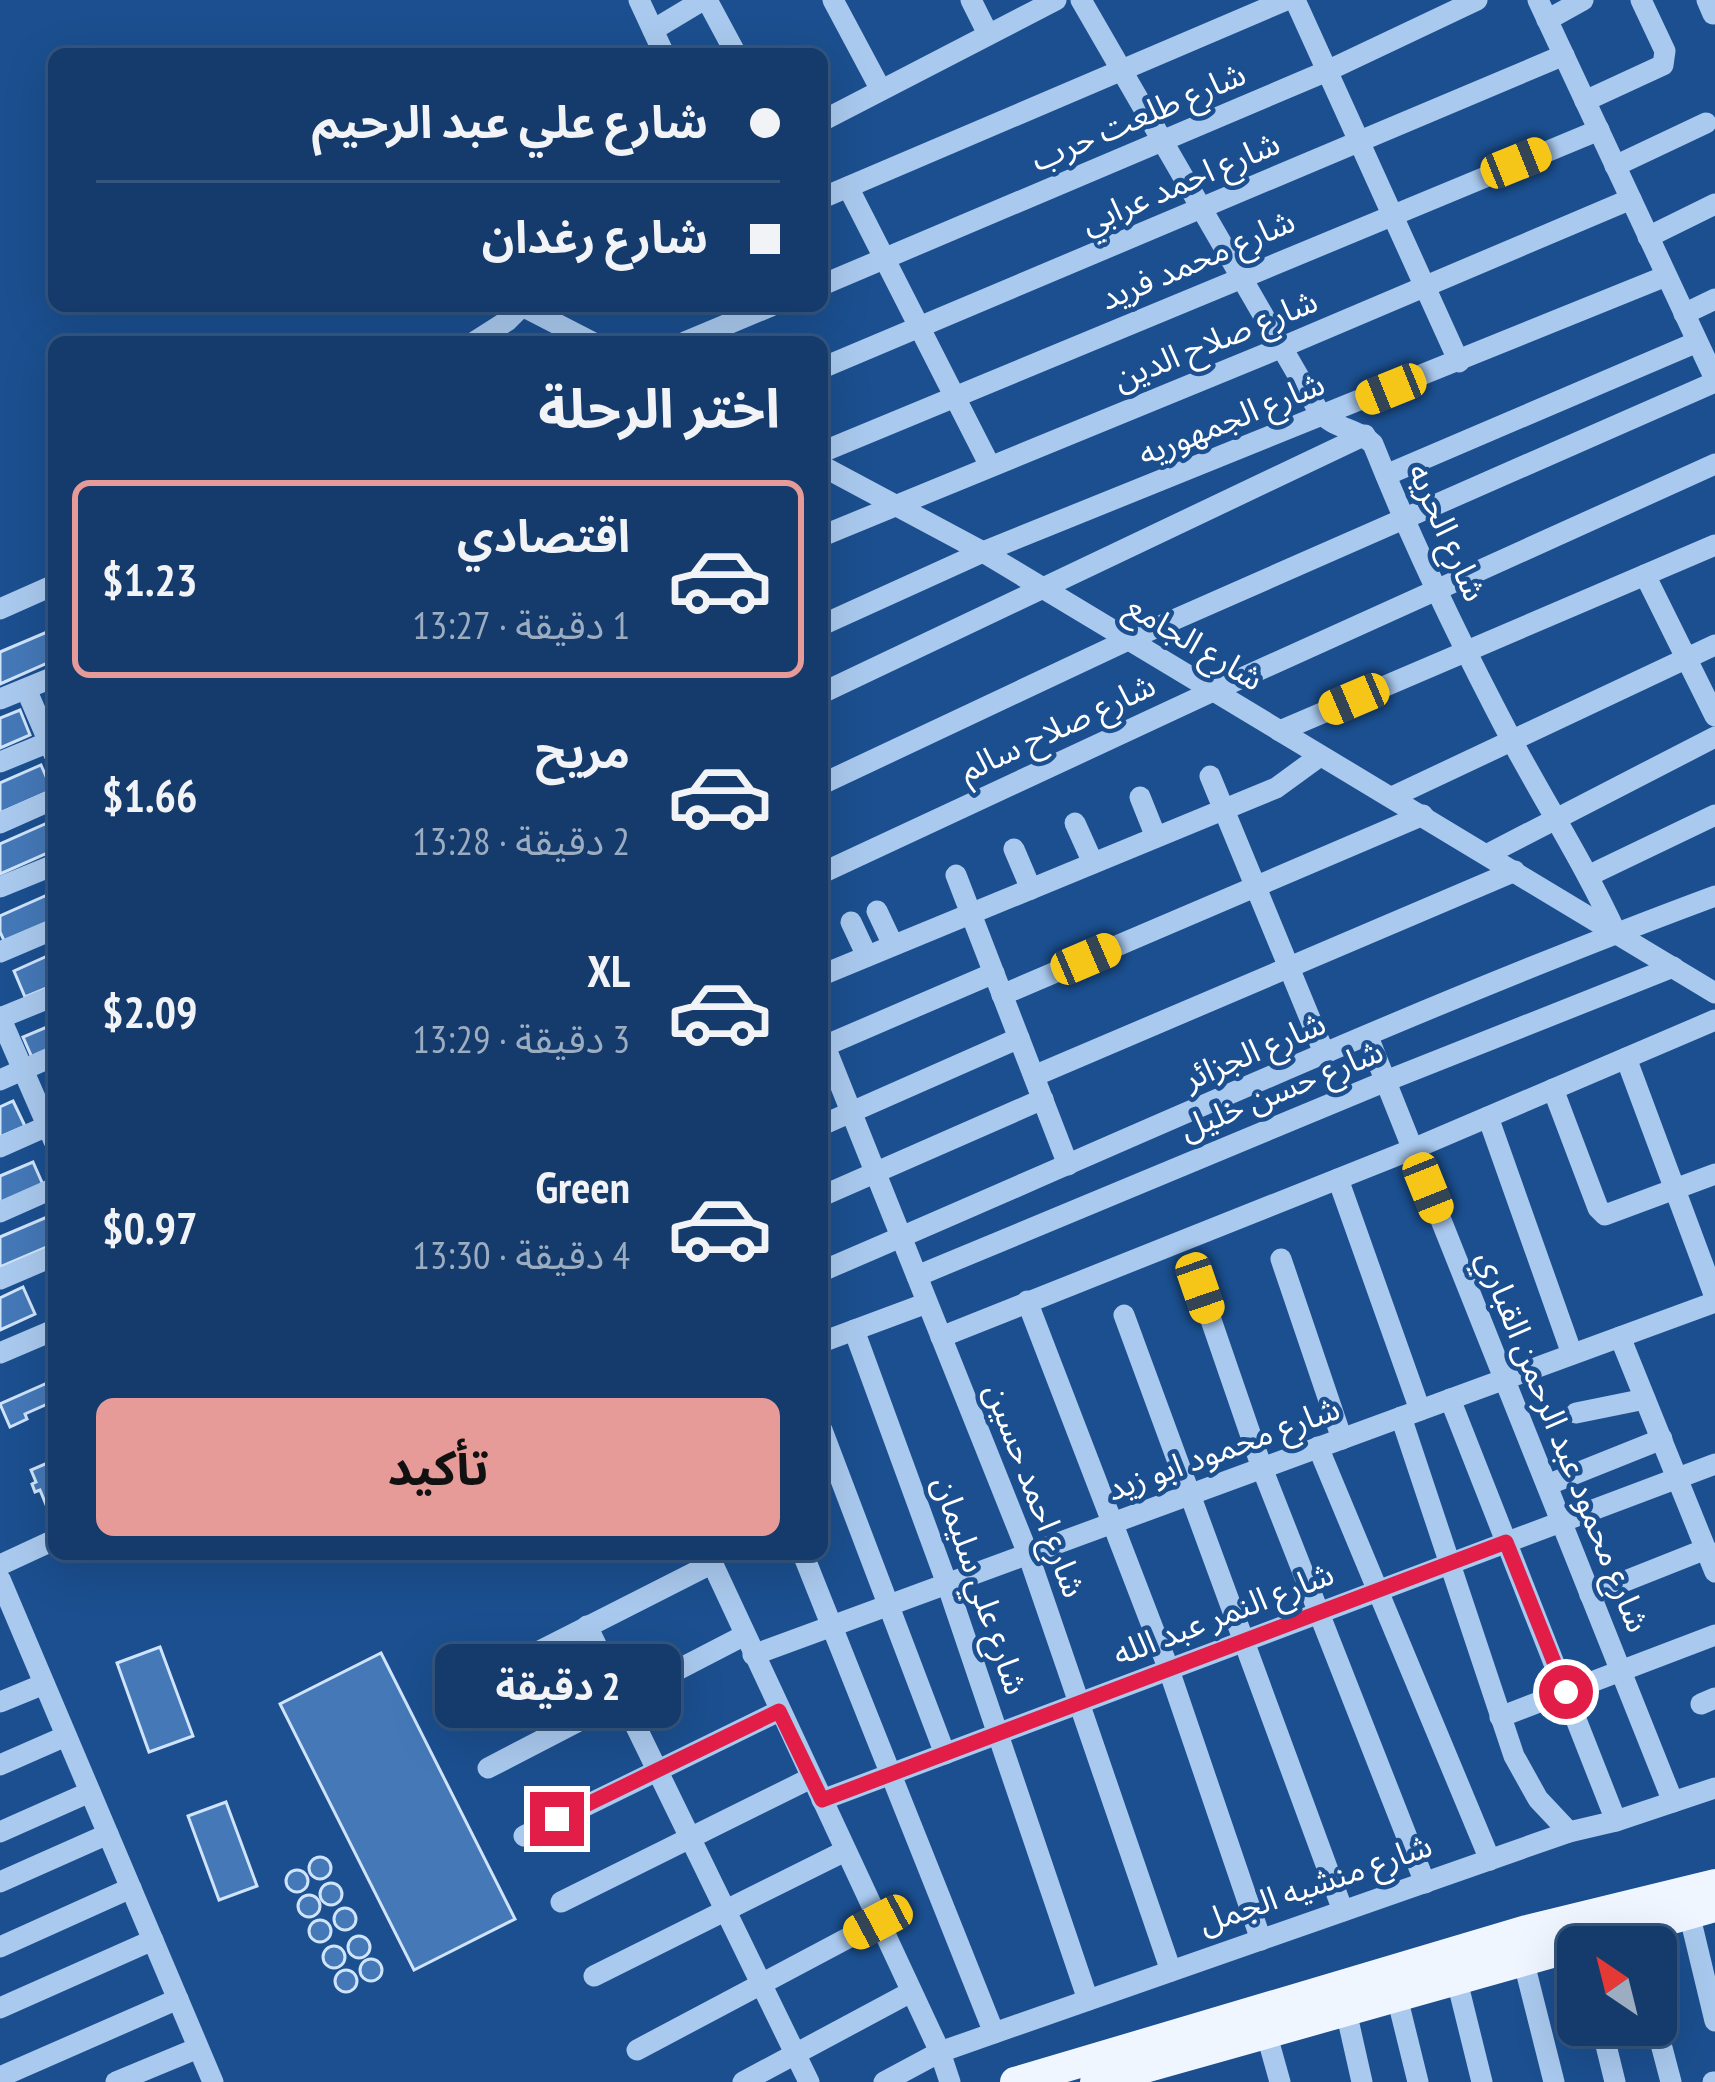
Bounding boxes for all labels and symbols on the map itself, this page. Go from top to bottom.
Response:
street label: شارع طلعت حرب [1024,51,1253,184]
street label: شارع احمد عرابي [1074,120,1288,247]
car [1476,133,1556,193]
street label: شارع محمد فريد [1093,198,1302,323]
street label: شارع صلاح الدين [1106,278,1325,403]
car [1351,359,1431,419]
street label: شارع الجمهوريه [1131,361,1332,478]
street label: شارع الحريه [1395,456,1498,609]
street label: شارع الجامع [1116,584,1272,703]
street label: شارع صلاح سالم [952,662,1164,795]
car [1314,668,1394,730]
car [1046,928,1126,990]
street label: شارع الجزائر [1175,1000,1333,1103]
street label: شارع حسن خليل [1173,1028,1390,1153]
car [1398,1148,1458,1228]
street label: شارع محمود عبد الرحمن القباري [1464,1244,1661,1640]
car [1171,1248,1229,1328]
street label: شارع احمد حسين [972,1377,1097,1605]
street label: شارع محمود ابو زيد [1100,1385,1347,1513]
street label: شارع علي سليمان [920,1470,1039,1701]
street label: شارع النمر عبد الله [1106,1551,1341,1678]
callout: 2 دقيقة [434,1645,680,1729]
route start [1539,1665,1593,1719]
route end [530,1792,584,1846]
street label: شارع منشيه الجمل [1192,1822,1438,1946]
car [838,1889,918,1955]
north arrow [1557,1926,1677,2046]

